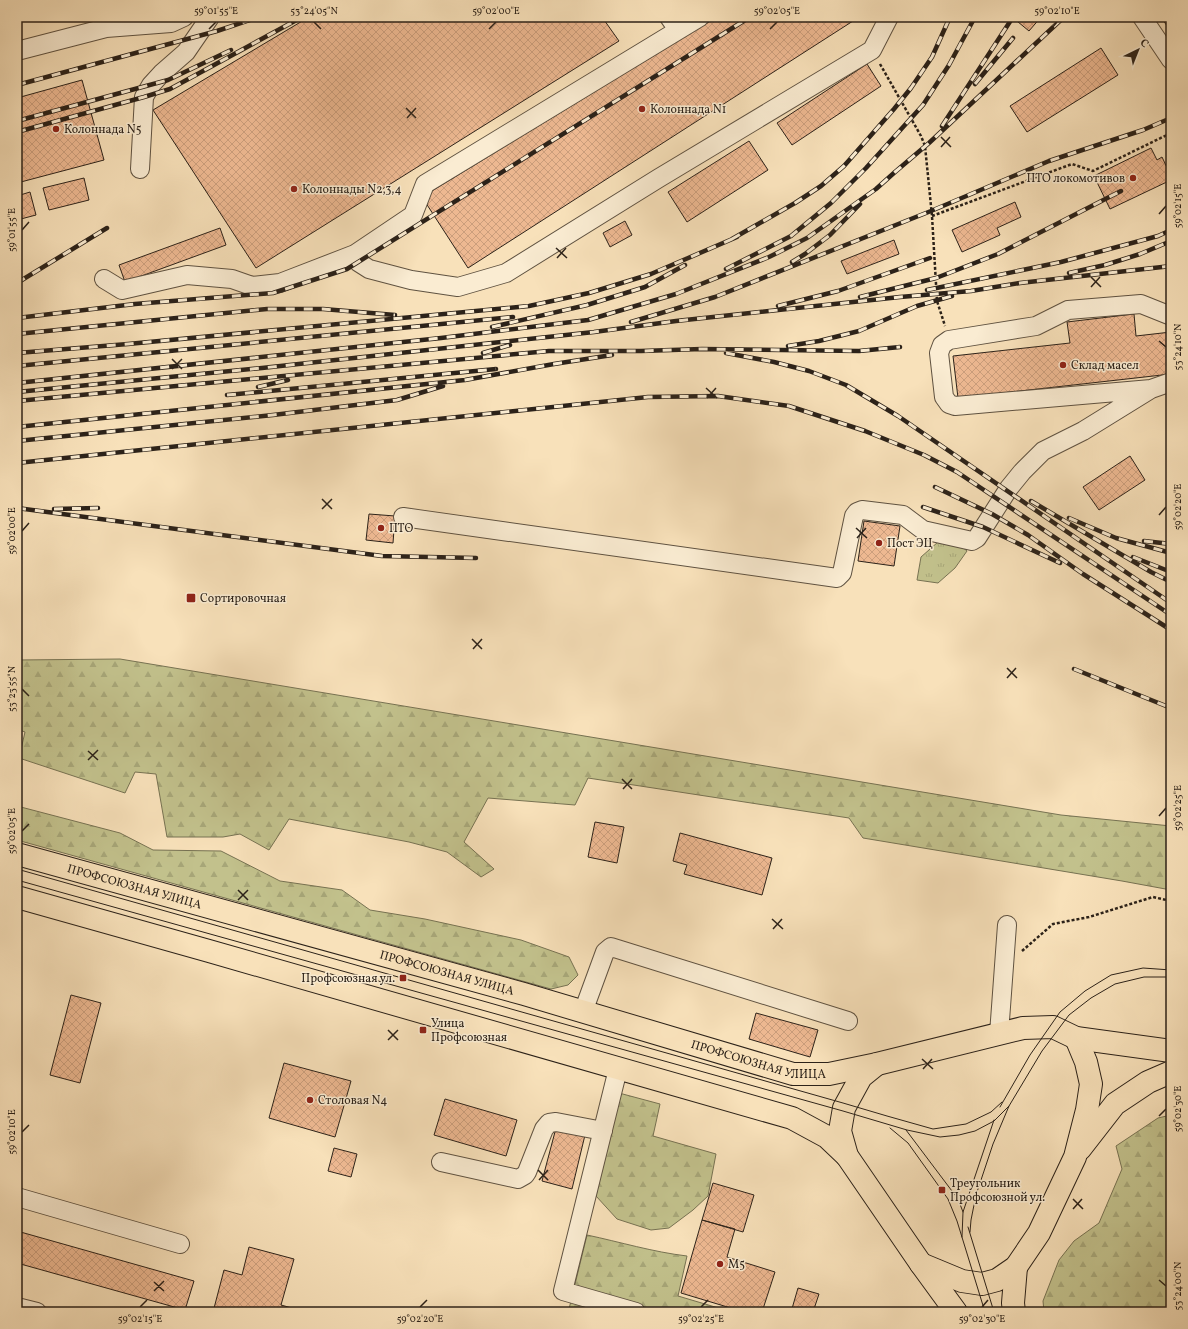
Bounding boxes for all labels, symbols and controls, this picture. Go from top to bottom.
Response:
text: 59°01'55"E [194,4,238,18]
text: 53°24'05"N [290,4,338,18]
text: 59°02'00"E [472,4,520,18]
text: 59°02'05"E [754,4,800,18]
text: 59°02'10"E [1034,4,1080,18]
north arrow [1118,30,1158,70]
text: С [1136,36,1152,52]
place label: Колоннада N1 [650,102,726,118]
marker: Колоннада N1 [637,104,647,114]
place label: Колоннада N5 [64,122,142,138]
marker: Колоннада N5 [51,124,61,134]
place label: ПТО локомотивов [1027,171,1125,187]
marker: ПТО локомотивов [1128,173,1138,183]
place label: Колоннады N2,3,4 [302,182,402,198]
marker: Колоннады N2,3,4 [289,184,299,194]
text: 59°02'15"E [1171,184,1185,228]
text: 59°01'55"E [5,208,19,252]
text: 53°24'10"N [1171,323,1185,370]
place label: Склад масел [1071,358,1139,374]
marker: Склад масел [1058,360,1068,370]
text: 59°02'20"E [1171,484,1185,530]
text: 59°02'00"E [5,507,19,555]
place label: ПТО [389,521,414,537]
marker: ПТО [376,523,386,533]
place label: Пост ЭЦ [887,536,933,552]
marker: Пост ЭЦ [874,538,884,548]
place label: Сортировочная [200,591,286,607]
marker: Сортировочная [185,592,197,604]
text: 53°23'55"N [5,665,19,712]
text: 59°02'25"E [1171,785,1185,831]
text: 59°02'05"E [5,808,19,854]
street label: ПРОФСОЮЗНАЯ УЛИЦА [65,861,204,914]
street label: ПРОФСОЮЗНАЯ УЛИЦА [378,947,516,1000]
place label: Профсоюзная ул. [301,971,395,987]
marker: Профсоюзная ул. [398,973,408,983]
place label: Улица Профсоюзная [431,1016,507,1046]
marker: Улица Профсоюзная [418,1025,428,1035]
street label: ПРОФСОЮЗНАЯ УЛИЦА [689,1037,826,1083]
text: 59°02'30"E [1171,1086,1185,1132]
place label: Столовая N4 [318,1093,388,1109]
marker: Столовая N4 [305,1095,315,1105]
text: 59°02'10"E [5,1109,19,1155]
place label: Треугольник Профсоюзной ул. [950,1176,1045,1206]
marker: Треугольник Профсоюзной ул. [937,1185,947,1195]
place label: М5 [728,1257,745,1273]
marker: М5 [715,1259,725,1269]
text: 53°24'00"N [1171,1261,1185,1310]
text: 59°02'15"E [118,1312,162,1326]
text: 59°02'20"E [397,1312,443,1326]
text: 59°02'25"E [678,1312,724,1326]
text: 59°02'30"E [959,1312,1005,1326]

